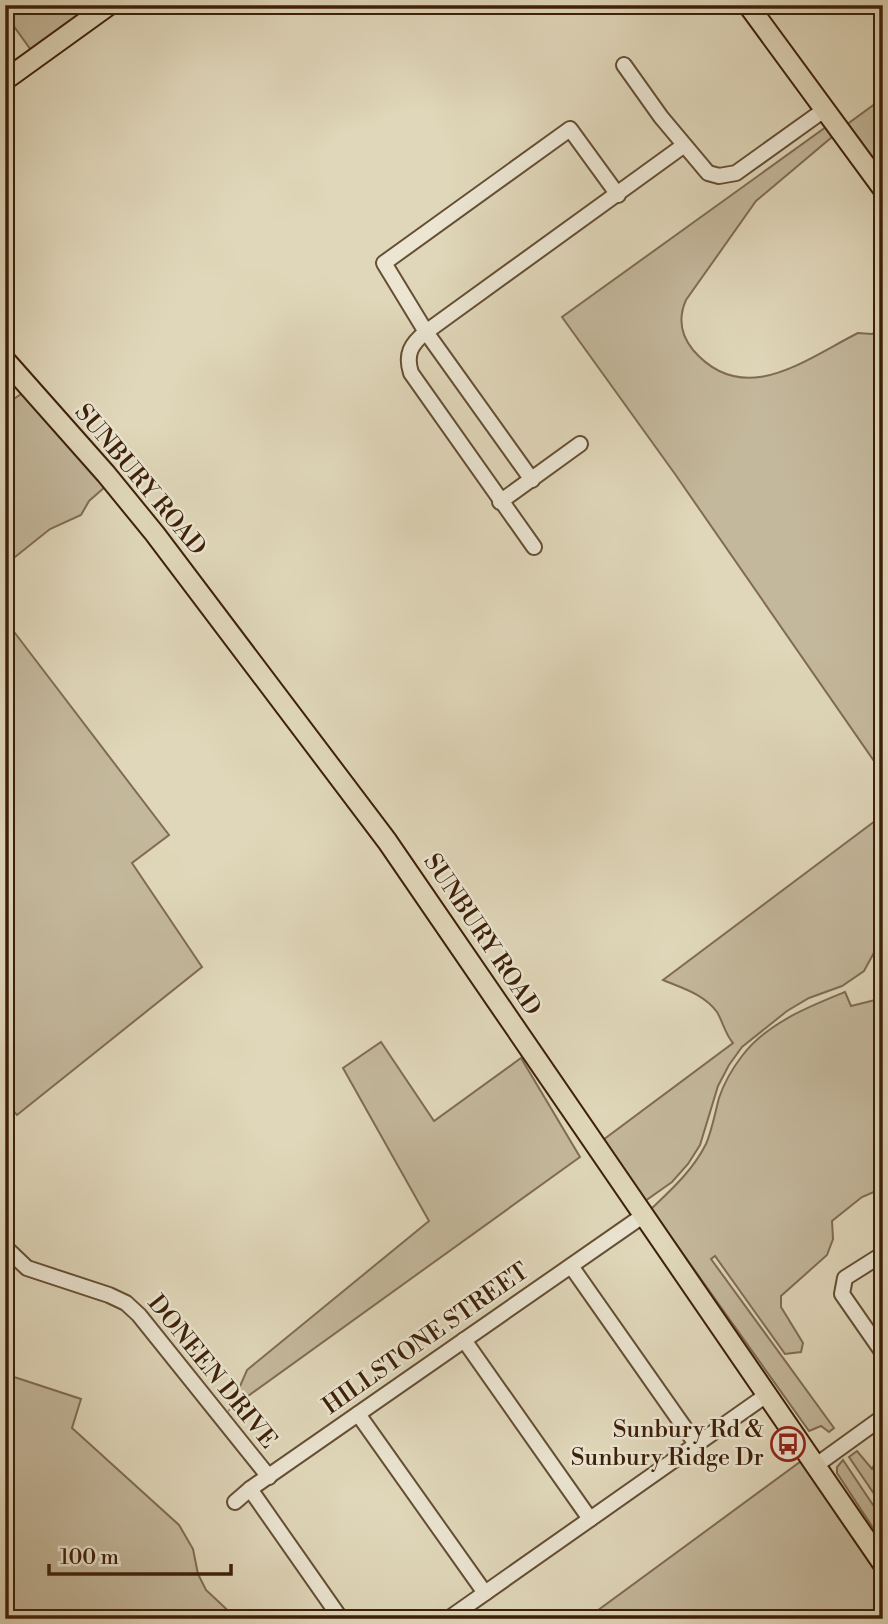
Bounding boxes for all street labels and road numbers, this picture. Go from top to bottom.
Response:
street label: SUNBURY ROAD [68,398,212,562]
street label: SUNBURY ROAD [417,848,547,1022]
street label: HILLSTONE STREET [317,1256,535,1422]
street label: DONEEN DRIVE [141,1289,283,1455]

